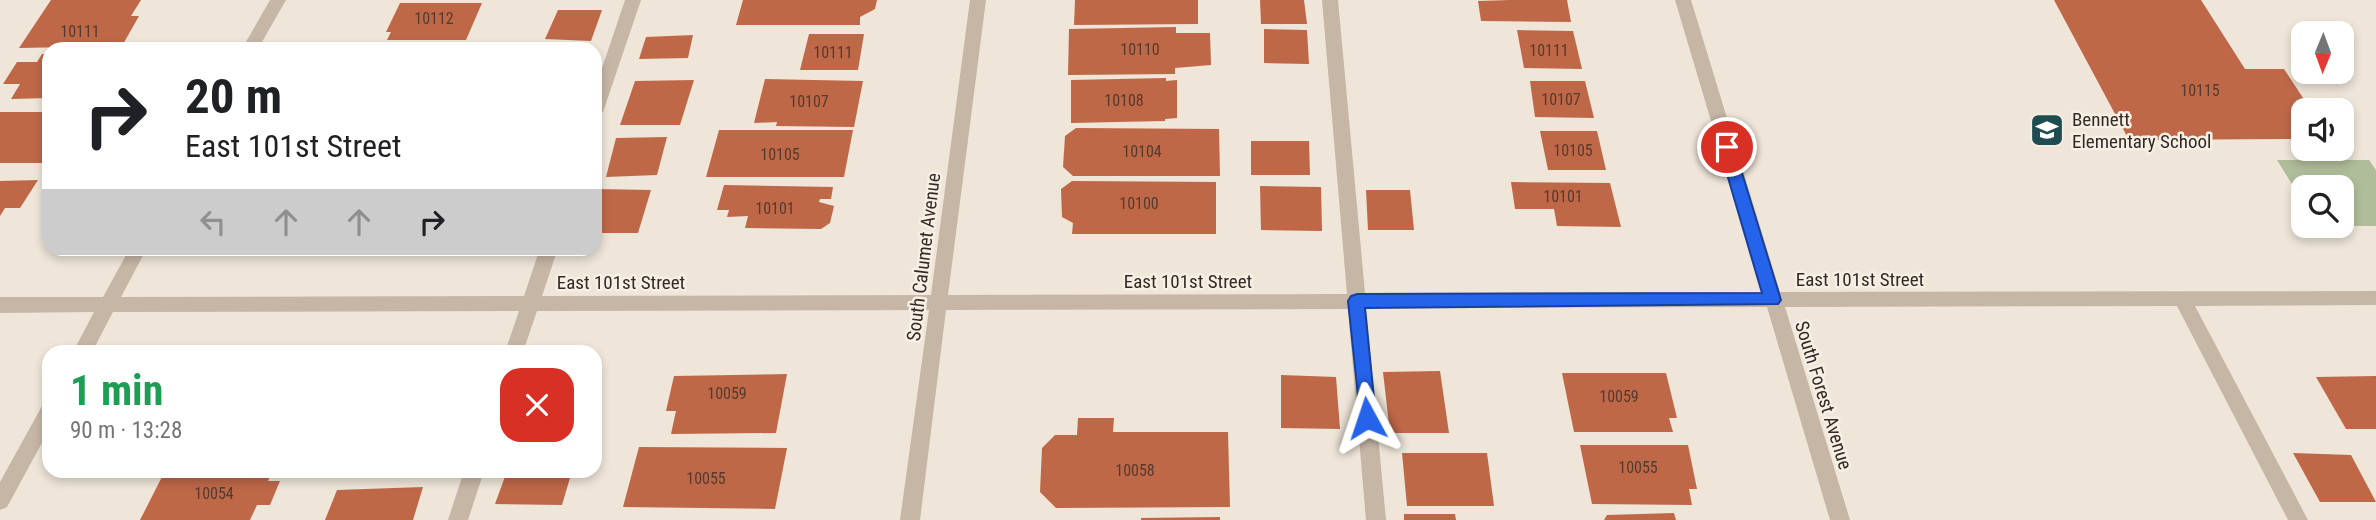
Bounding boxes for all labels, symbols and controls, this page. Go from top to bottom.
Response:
house number: 10112 [414,9,454,28]
north arrow [2291,21,2354,84]
map controls [2291,21,2354,238]
house number: 10111 [60,22,100,41]
house number: 10110 [1120,40,1160,59]
house number: 10111 [1529,41,1569,60]
house number: 10111 [813,43,853,62]
text: 20 m [185,68,282,125]
icon: right [70,70,161,161]
house number: 10115 [2180,81,2220,100]
house number: 10107 [1541,90,1581,109]
house number: 10108 [1104,91,1144,110]
house number: 10107 [789,92,829,111]
button: sound [2291,98,2354,161]
place label: Bennett Elementary School [2072,108,2211,153]
school or university icon: Bennett Elementary School [2028,111,2066,149]
pin [1697,117,1757,177]
text: East 101st Street [185,127,401,165]
icon: arrive [1708,128,1746,166]
house number: 10105 [1553,141,1593,160]
house number: 10104 [1122,142,1162,161]
house number: 10105 [760,145,800,164]
street label: South Calumet Avenue [902,172,945,342]
button: search [2291,175,2354,238]
house number: 10101 [1543,187,1583,206]
house number: 10100 [1119,194,1159,213]
house number: 10101 [755,199,795,218]
icon: left [194,203,232,241]
icon: ahead [267,203,305,241]
icon: ahead [340,203,378,241]
icon: right [413,203,451,241]
street label: East 101st Street [1796,268,1924,291]
street label: East 101st Street [1124,270,1252,293]
street label: East 101st Street [557,271,685,294]
street label: South Forest Avenue [1790,318,1857,472]
text: 1 min [70,366,163,415]
button: close [500,368,574,442]
position arrow [1330,381,1404,455]
house number: 10059 [707,384,747,403]
house number: 10059 [1599,387,1639,406]
text: 90 m · 13:28 [70,417,182,444]
house number: 10055 [1618,458,1658,477]
house number: 10058 [1115,461,1155,480]
house number: 10055 [686,469,726,488]
house number: 10054 [194,484,234,503]

